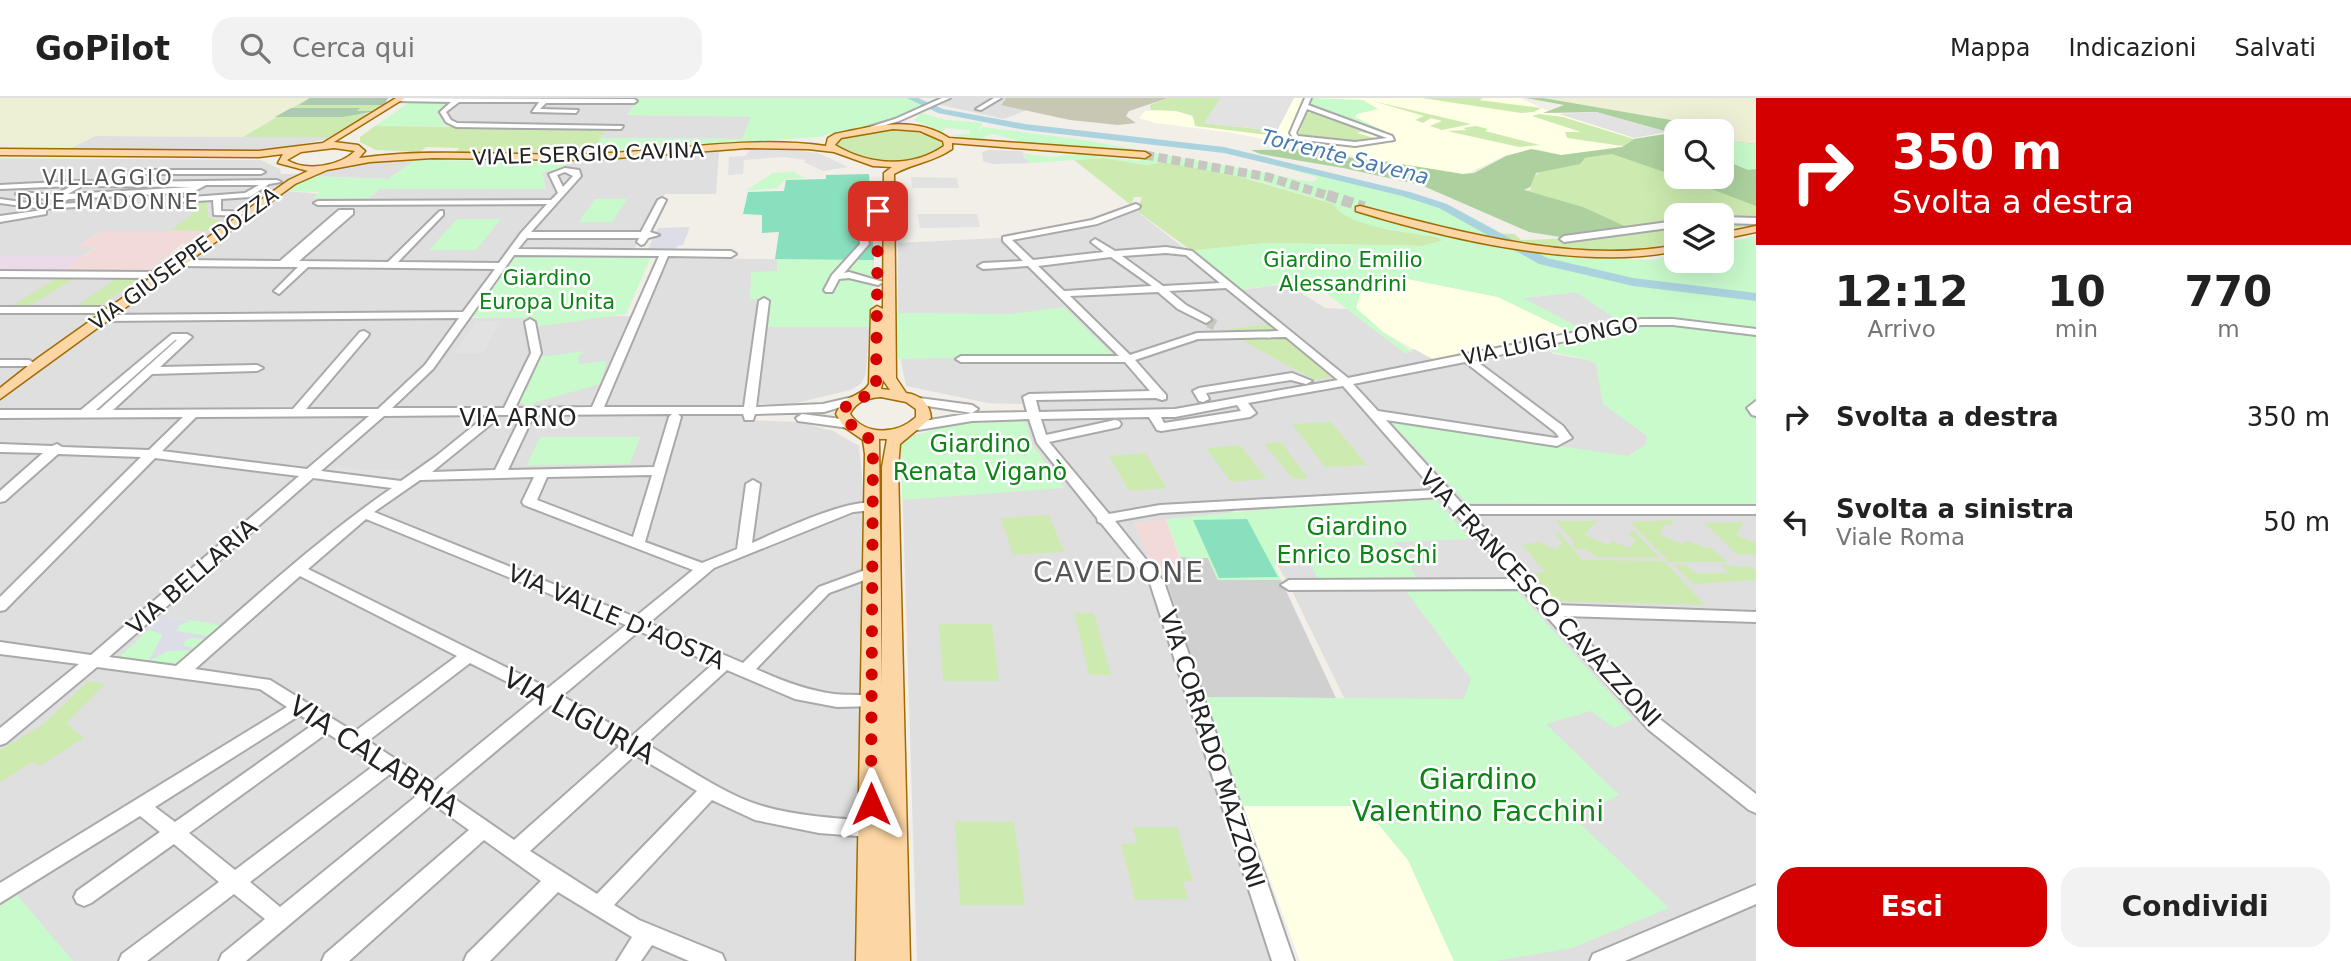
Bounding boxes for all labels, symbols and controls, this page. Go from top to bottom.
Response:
search box [212,17,702,80]
text: GoPilot [35,29,170,68]
icon: search [236,29,274,67]
text: Cerca qui [292,33,415,63]
text: Mappa [1950,34,2030,62]
text: Indicazioni [2068,34,2196,62]
text: Salvati [2234,34,2316,62]
map controls [1664,119,1734,273]
button: search [1664,119,1734,189]
text: 350 m [1892,124,2062,181]
water label: Torrente Savena [1259,125,1431,189]
icon: right [1777,126,1868,217]
street label: VIALE SERGIO CAVINA [472,138,705,170]
district label: VILLAGGIO DUE MADONNE [16,166,200,214]
pin [848,181,908,241]
street label: VIA GIUSEPPE DOZZA [85,182,283,335]
text: Svolta a destra [1892,183,2134,221]
icon: arrive [859,192,897,230]
button: layers [1664,203,1734,273]
park label: Giardino Emilio Alessandrini [1263,248,1423,296]
park label: Giardino Europa Unita [479,266,615,314]
text: 12:12 [1835,267,1968,316]
text: 10 [2047,267,2106,316]
text: 770 [2185,267,2272,316]
street label: VIA LUIGI LONGO [1460,312,1640,370]
text: Arrivo [1867,316,1936,342]
text: min [2055,316,2098,342]
text: m [2217,316,2240,342]
icon: right [1777,398,1815,436]
text: Svolta a destra [1836,402,2059,432]
text: 350 m [2247,402,2330,432]
street label: VIA ARNO [459,404,577,432]
park label: Giardino Renata Viganò [893,430,1067,486]
street label: VIA FRANCESCO CAVAZZONI [1413,464,1667,732]
text: Svolta a sinistra [1836,494,2074,524]
icon: left [1777,503,1815,541]
text: 50 m [2263,507,2330,537]
street label: VIA BELLARIA [121,513,263,641]
park label: Giardino Enrico Boschi [1276,513,1438,569]
text: Viale Roma [1836,524,1965,550]
district label: CAVEDONE [1033,556,1205,589]
street label: VIA VALLE D'AOSTA [503,559,729,676]
street label: VIA CORRADO MAZZONI [1154,606,1270,892]
street label: VIA LIGURIA [497,661,661,771]
street label: VIA CALABRIA [283,689,465,823]
park label: Giardino Valentino Facchini [1352,763,1604,828]
position arrow [834,767,908,841]
button: Esci [1777,867,2047,947]
button: Condividi [2061,867,2330,947]

